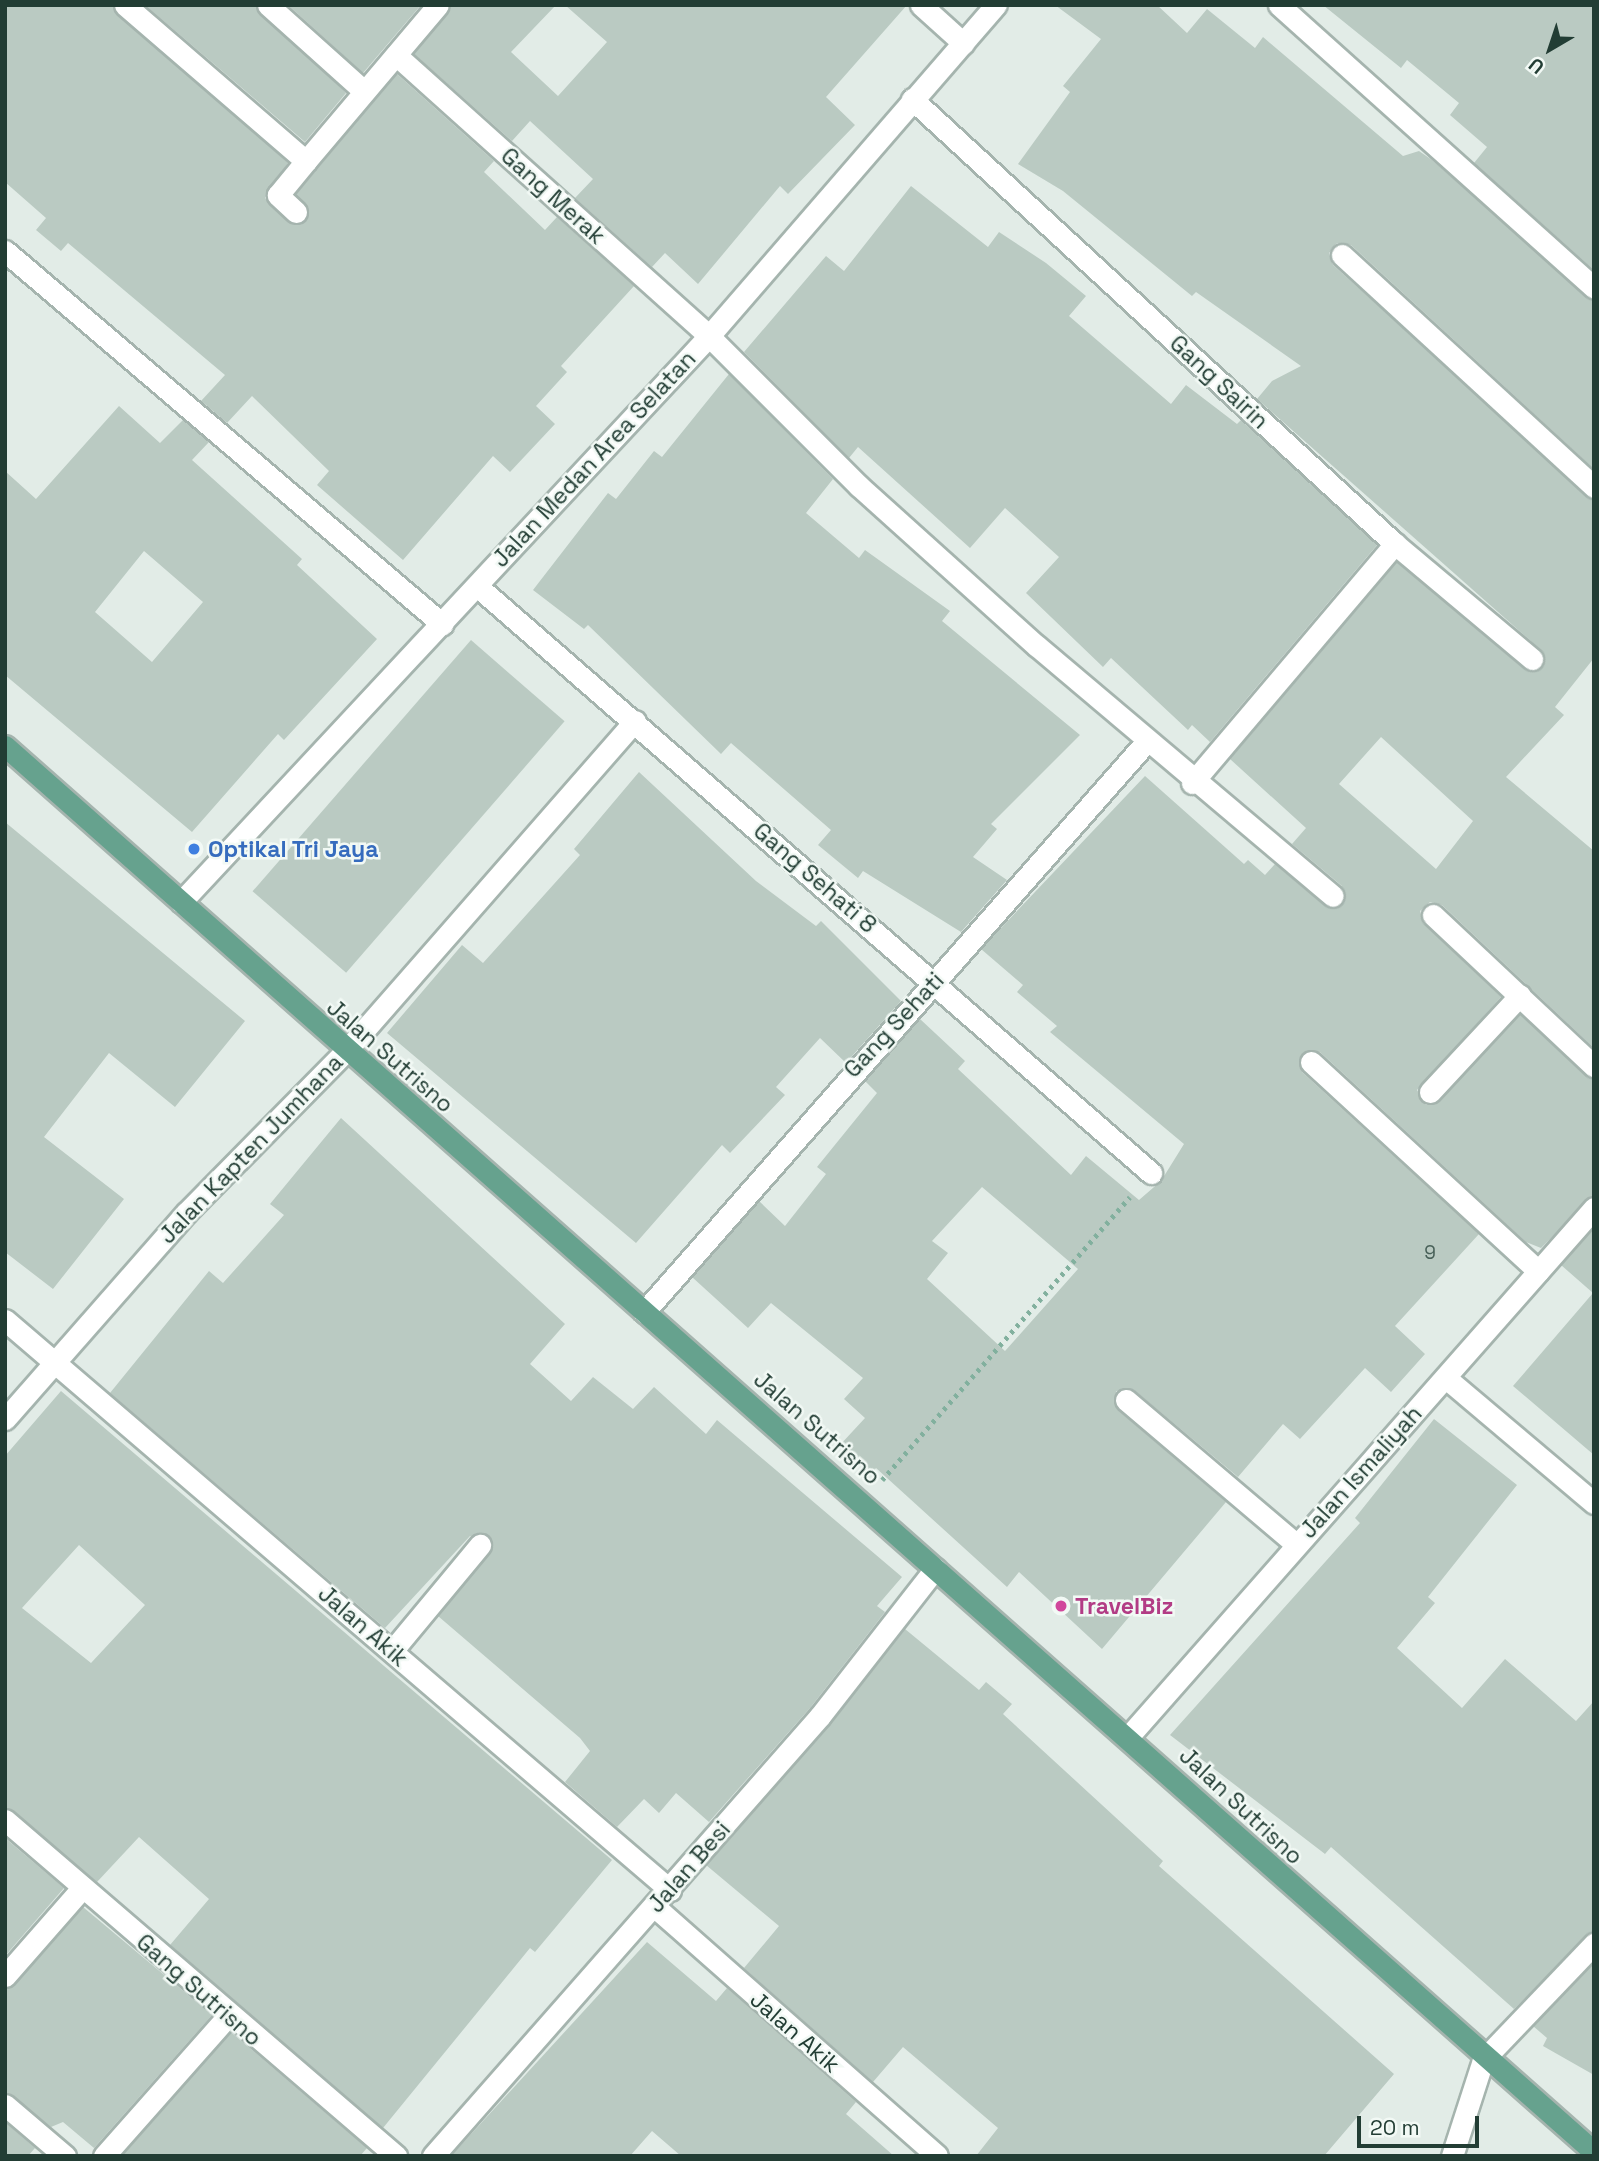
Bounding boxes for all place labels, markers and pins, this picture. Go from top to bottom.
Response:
place label: Optikal Tri Jaya [208,835,379,863]
marker: Optikal Tri Jaya [186,841,202,857]
place label: TravelBiz [1075,1592,1173,1620]
marker: TravelBiz [1053,1598,1069,1614]

